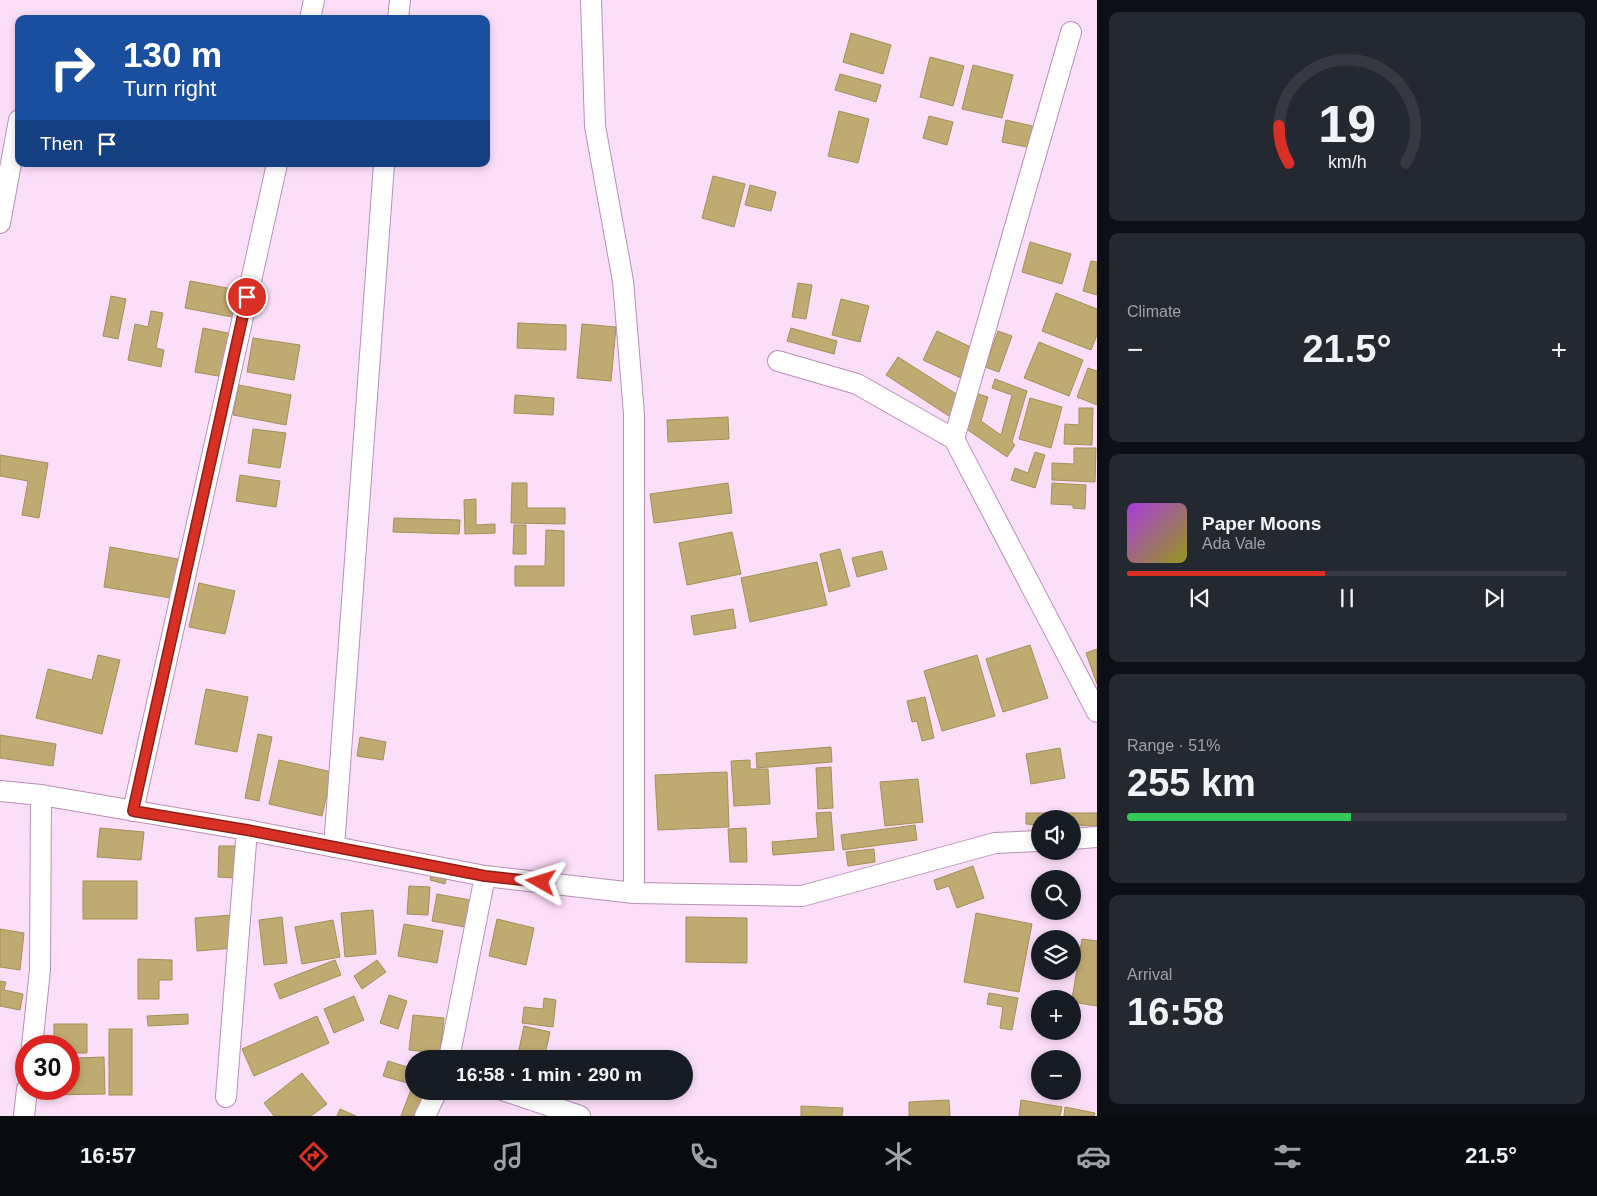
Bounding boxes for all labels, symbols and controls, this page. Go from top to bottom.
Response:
icon: right [40,35,105,100]
text: 130 m [123,35,222,74]
text: Turn right [123,76,216,101]
text: 19 [1318,95,1376,153]
icon: arrive [93,130,121,158]
text: Then [40,133,83,154]
text: km/h [1328,152,1366,172]
pin [226,276,268,318]
icon: arrive [233,283,261,311]
text: Climate [1127,303,1181,320]
text: 21.5° [1302,328,1392,370]
text: − [1127,334,1143,365]
text: + [1551,334,1567,365]
text: Paper Moons [1202,513,1321,534]
text: Ada Vale [1202,535,1266,552]
icon: previous [1186,584,1214,612]
icon: pause [1333,584,1361,612]
icon: next [1480,584,1508,612]
text: Range · 51% [1127,737,1220,754]
text: 255 km [1127,762,1256,804]
map controls [1031,810,1081,1100]
button: sound [1031,810,1081,860]
position arrow [514,855,566,907]
button: search [1031,870,1081,920]
button: layers [1031,930,1081,980]
text: Arrival [1127,966,1172,983]
button: + [1031,990,1081,1040]
text: 16:58 [1127,991,1224,1033]
speed limit sign: 30 [15,1035,80,1100]
button: − [1031,1050,1081,1100]
text: 16:58 · 1 min · 290 m [456,1064,642,1085]
icon: directions [296,1139,331,1174]
icon: music [491,1139,526,1174]
icon: phone [686,1139,721,1174]
icon: climate [881,1139,916,1174]
icon: car [1076,1139,1111,1174]
icon: filters [1270,1139,1305,1174]
text: 16:57 [80,1143,136,1168]
text: 21.5° [1465,1143,1517,1168]

